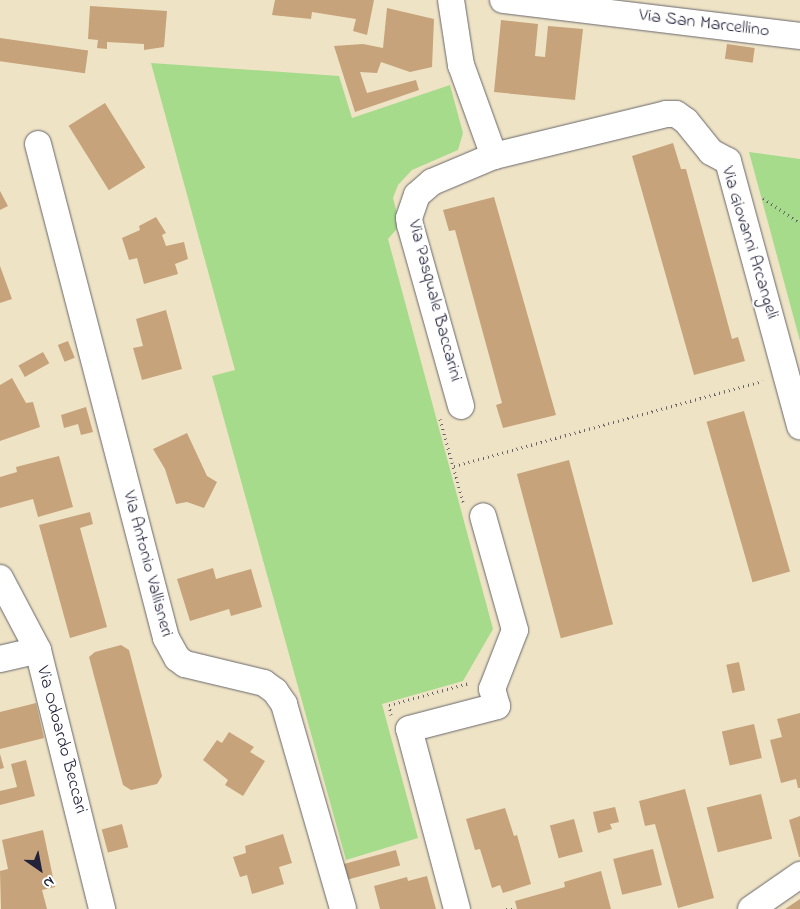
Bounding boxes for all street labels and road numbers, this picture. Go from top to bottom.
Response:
street label: Via San Marcellino [638,5,770,43]
street label: Via Giovanni Arcangeli [715,164,783,322]
street label: Via Pasquale Baccarini [402,218,466,384]
street label: Via Antonio Vallisneri [117,488,177,640]
street label: Via Odoardo Beccari [31,664,91,816]

